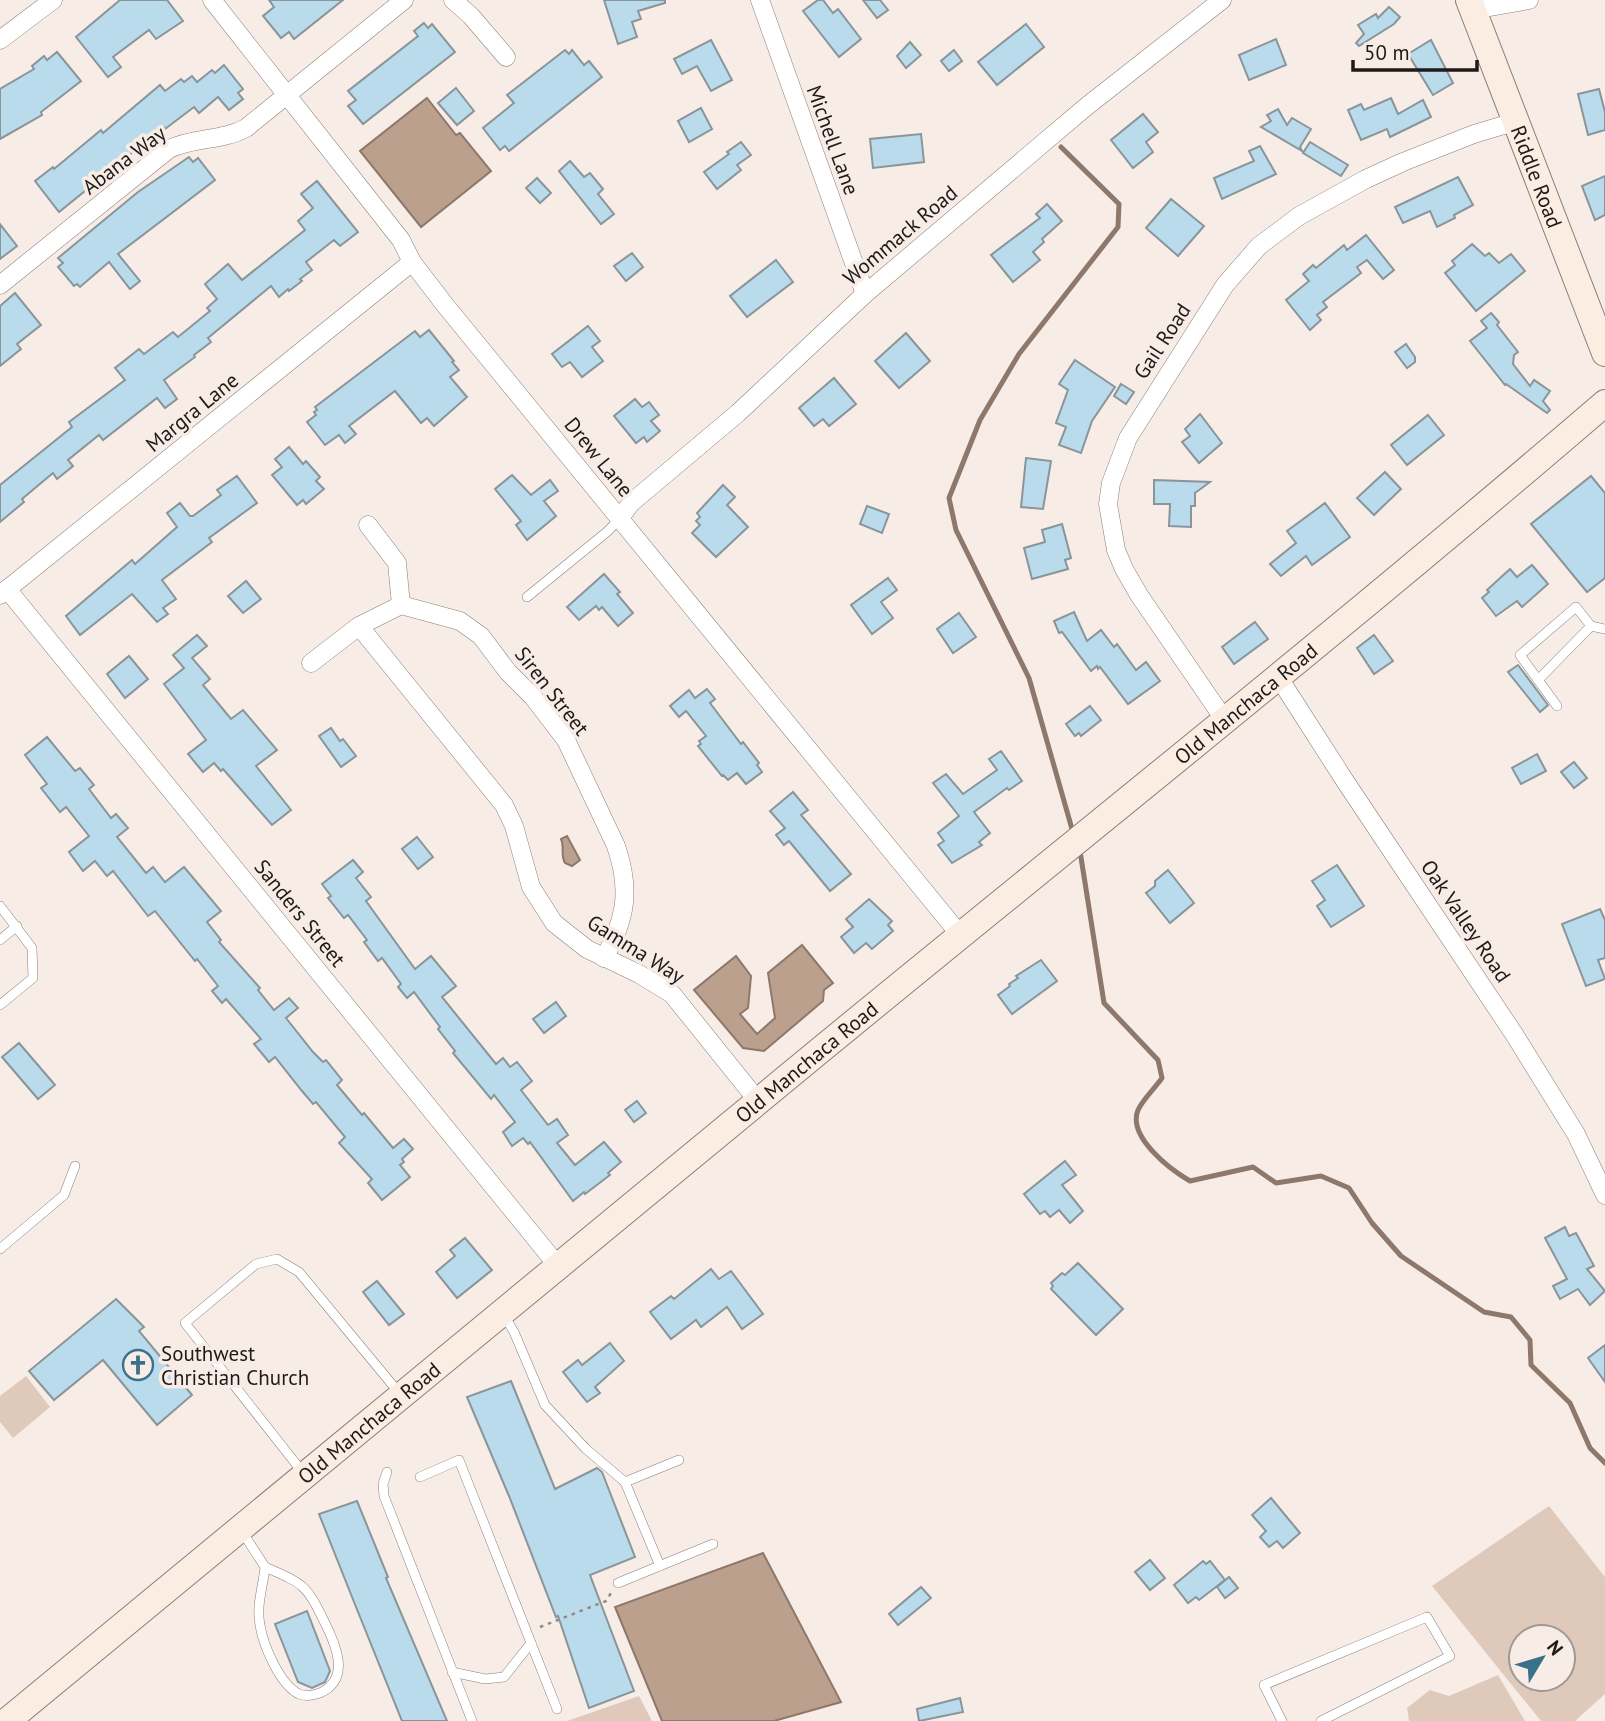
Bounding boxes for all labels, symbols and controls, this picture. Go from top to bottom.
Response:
scale bar [1353,28,1477,72]
text: 50 m [1364,39,1410,66]
street label: Michell Lane [801,81,865,199]
street label: Abana Way [77,120,171,200]
street label: Riddle Road [1505,121,1569,231]
street label: Wommack Road [837,179,963,291]
street label: Gail Road [1128,298,1196,384]
street label: Margra Lane [140,366,244,458]
street label: Drew Lane [559,412,639,502]
street label: Old Manchaca Road [1168,637,1323,770]
street label: Siren Street [509,641,595,741]
street label: Sanders Street [249,854,351,972]
street label: Oak Valley Road [1415,855,1517,987]
street label: Gamma Way [582,908,690,990]
street label: Old Manchaca Road [729,995,883,1129]
place label: Southwest Christian Church [161,1340,309,1391]
church icon: Southwest Christian Church [121,1348,155,1382]
street label: Old Manchaca Road [292,1356,446,1489]
north arrow [1507,1623,1577,1693]
text: N [1542,1635,1569,1660]

